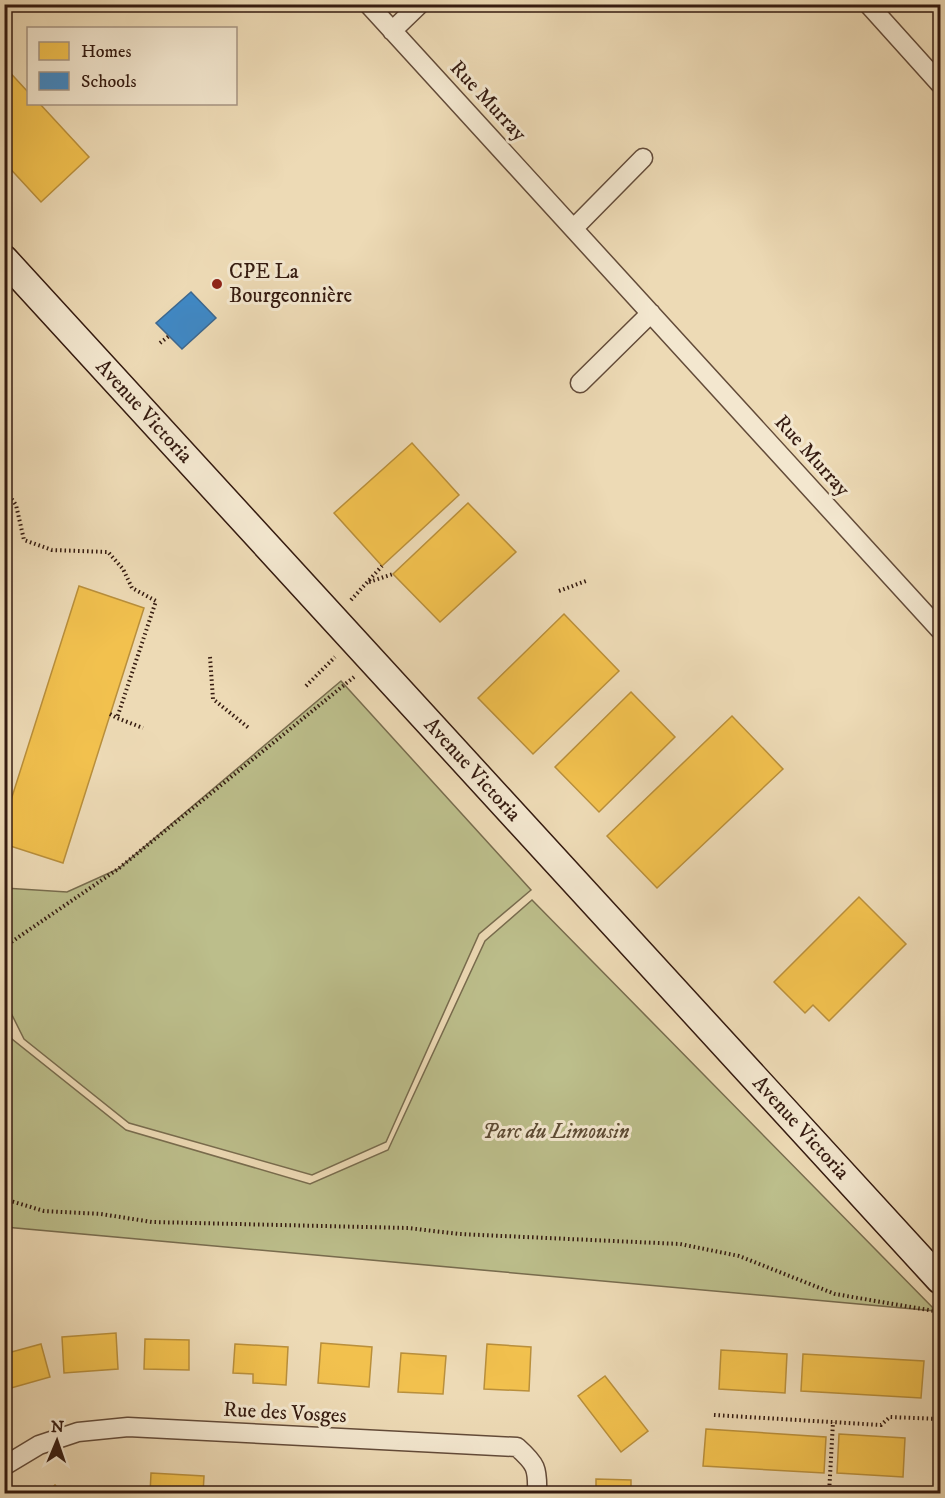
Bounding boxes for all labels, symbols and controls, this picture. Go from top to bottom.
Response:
legend [27,27,237,105]
text: Homes [81,41,132,63]
street label: Rue Murray [444,55,533,147]
text: Schools [81,71,136,93]
place label: CPE La Bourgeonnière [229,259,352,309]
marker: CPE La Bourgeonnière [210,277,224,291]
street label: Avenue Victoria [90,354,198,469]
street label: Rue Murray [769,410,856,503]
street label: Avenue Victoria [418,712,526,827]
street label: Avenue Victoria [747,1071,855,1185]
park label: Parc du Limousin [483,1119,630,1145]
street label: Rue des Vosges [223,1397,347,1429]
north arrow [27,1411,87,1471]
text: N [51,1417,64,1437]

